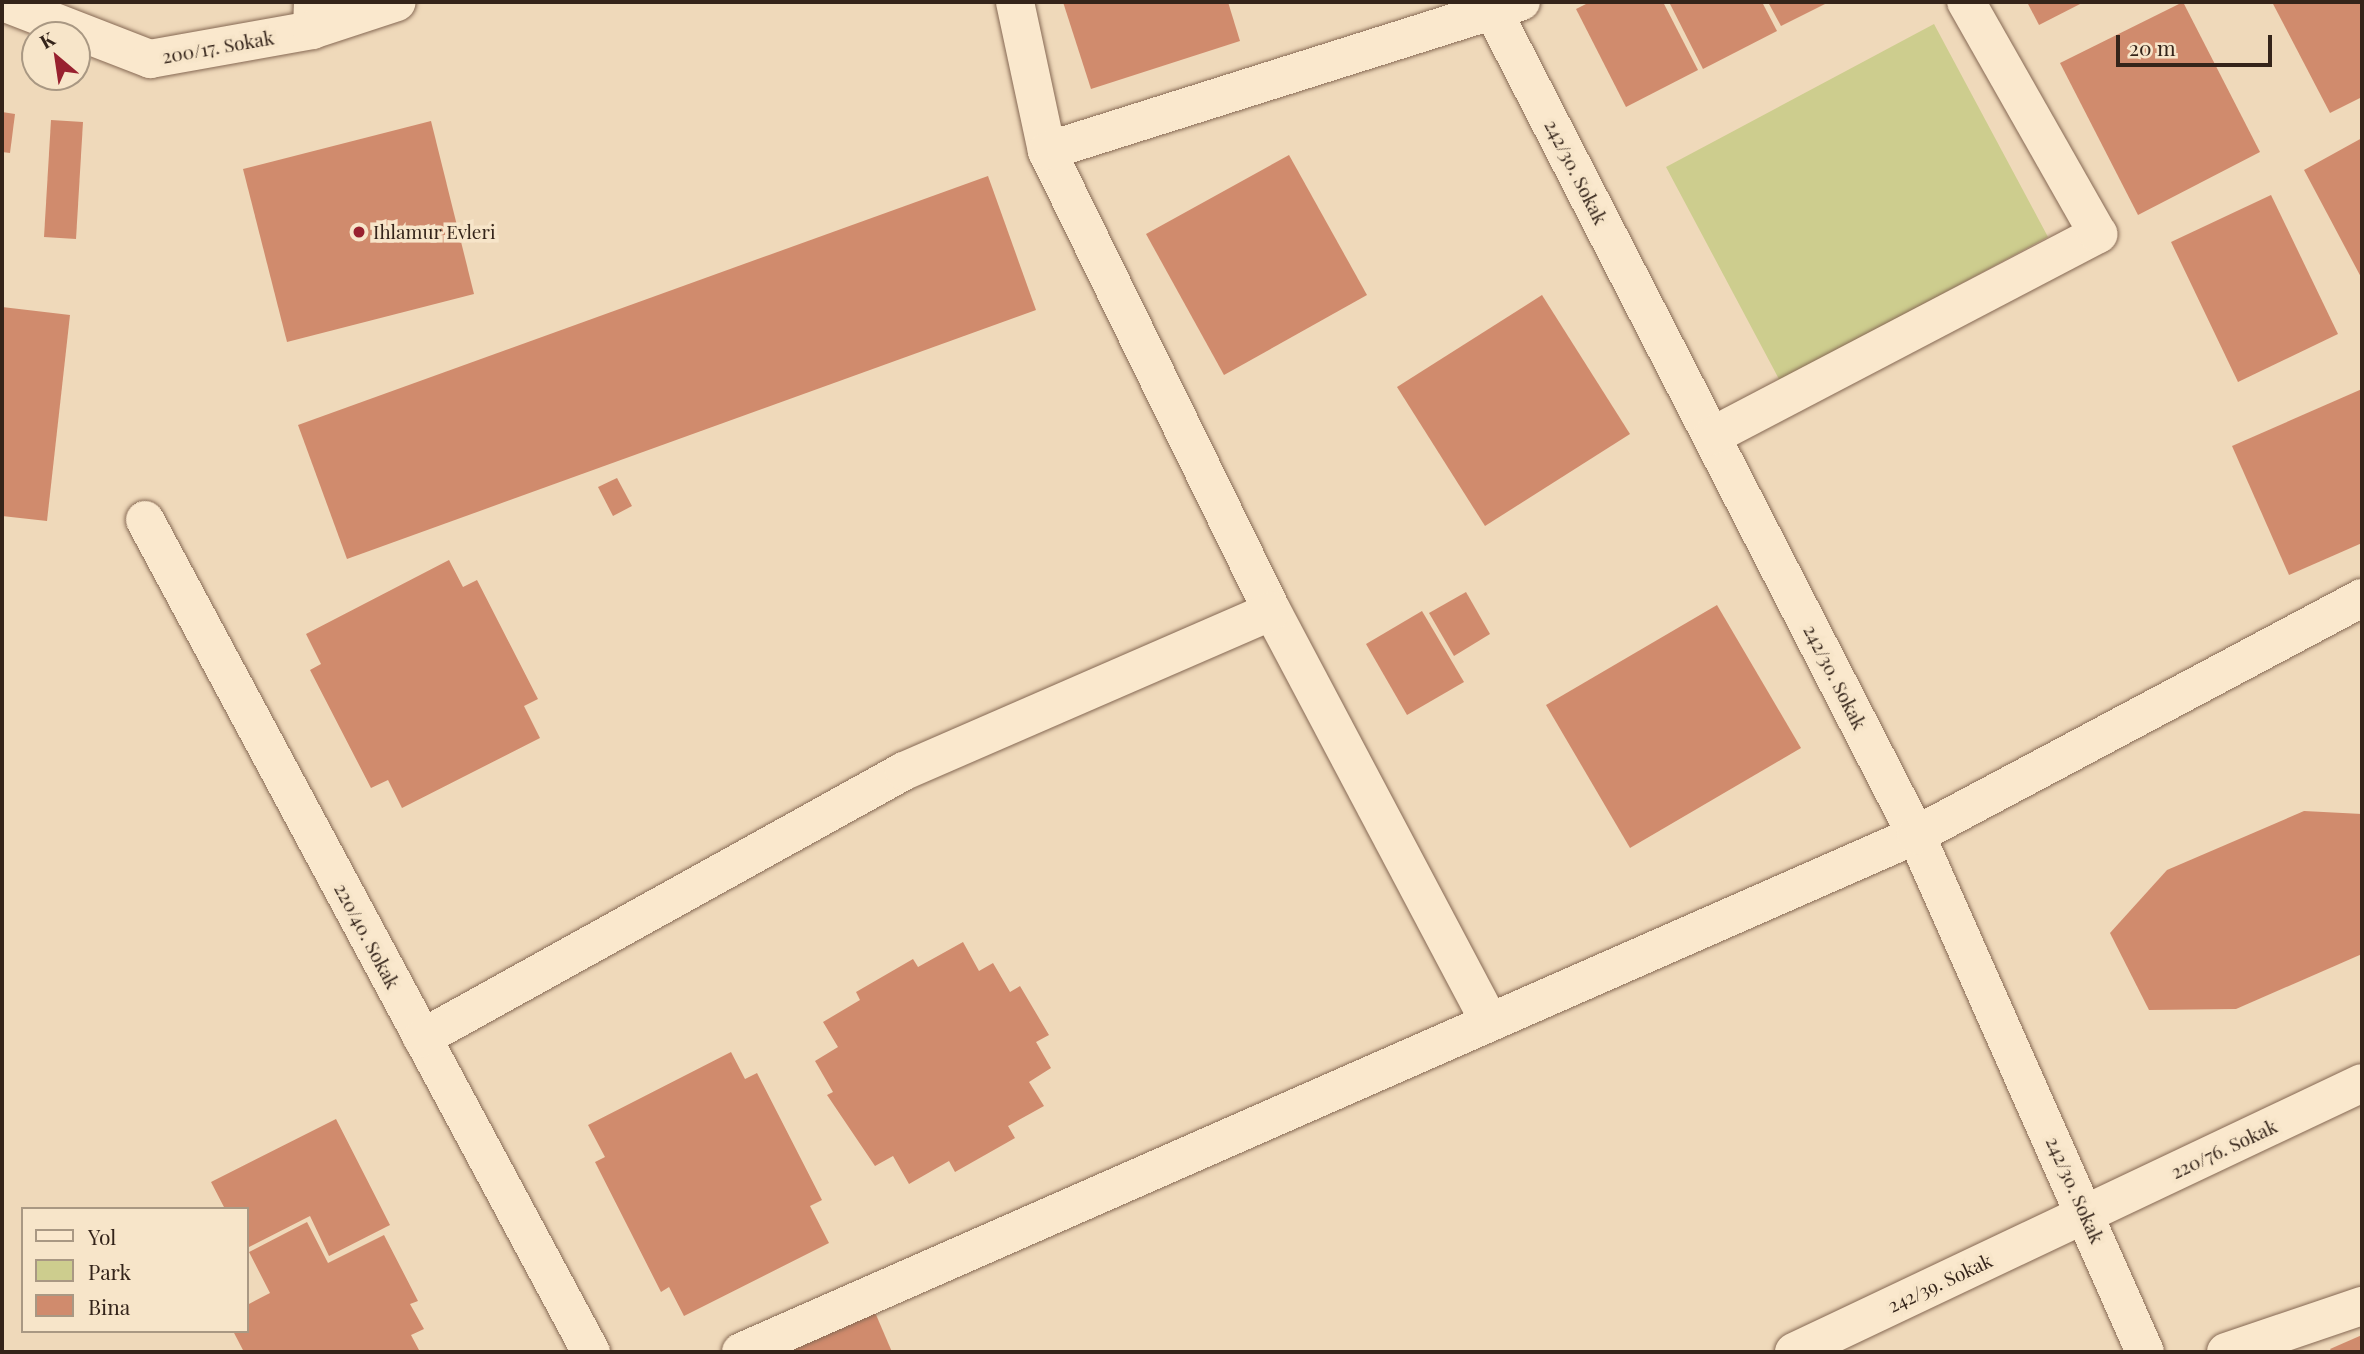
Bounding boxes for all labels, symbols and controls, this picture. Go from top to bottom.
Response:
north arrow [21,21,91,91]
scale bar [2119,21,2275,65]
text: K [35,25,59,54]
street label: 200/17. Sokak [160,26,276,68]
text: 20 m [2129,33,2176,61]
street label: 242/30. Sokak [1540,116,1612,228]
place label: Ihlamur Evleri [373,221,496,243]
marker: Ihlamur Evleri [351,224,367,240]
street label: 242/30. Sokak [1799,621,1871,733]
street label: 220/40. Sokak [330,879,404,993]
street label: 220/76. Sokak [2167,1114,2281,1184]
street label: 242/30. Sokak [2041,1133,2109,1247]
legend [21,1207,248,1333]
text: Yol [88,1222,116,1250]
street label: 242/39. Sokak [1884,1249,1996,1317]
text: Park [88,1257,131,1285]
text: Bina [88,1292,130,1320]

